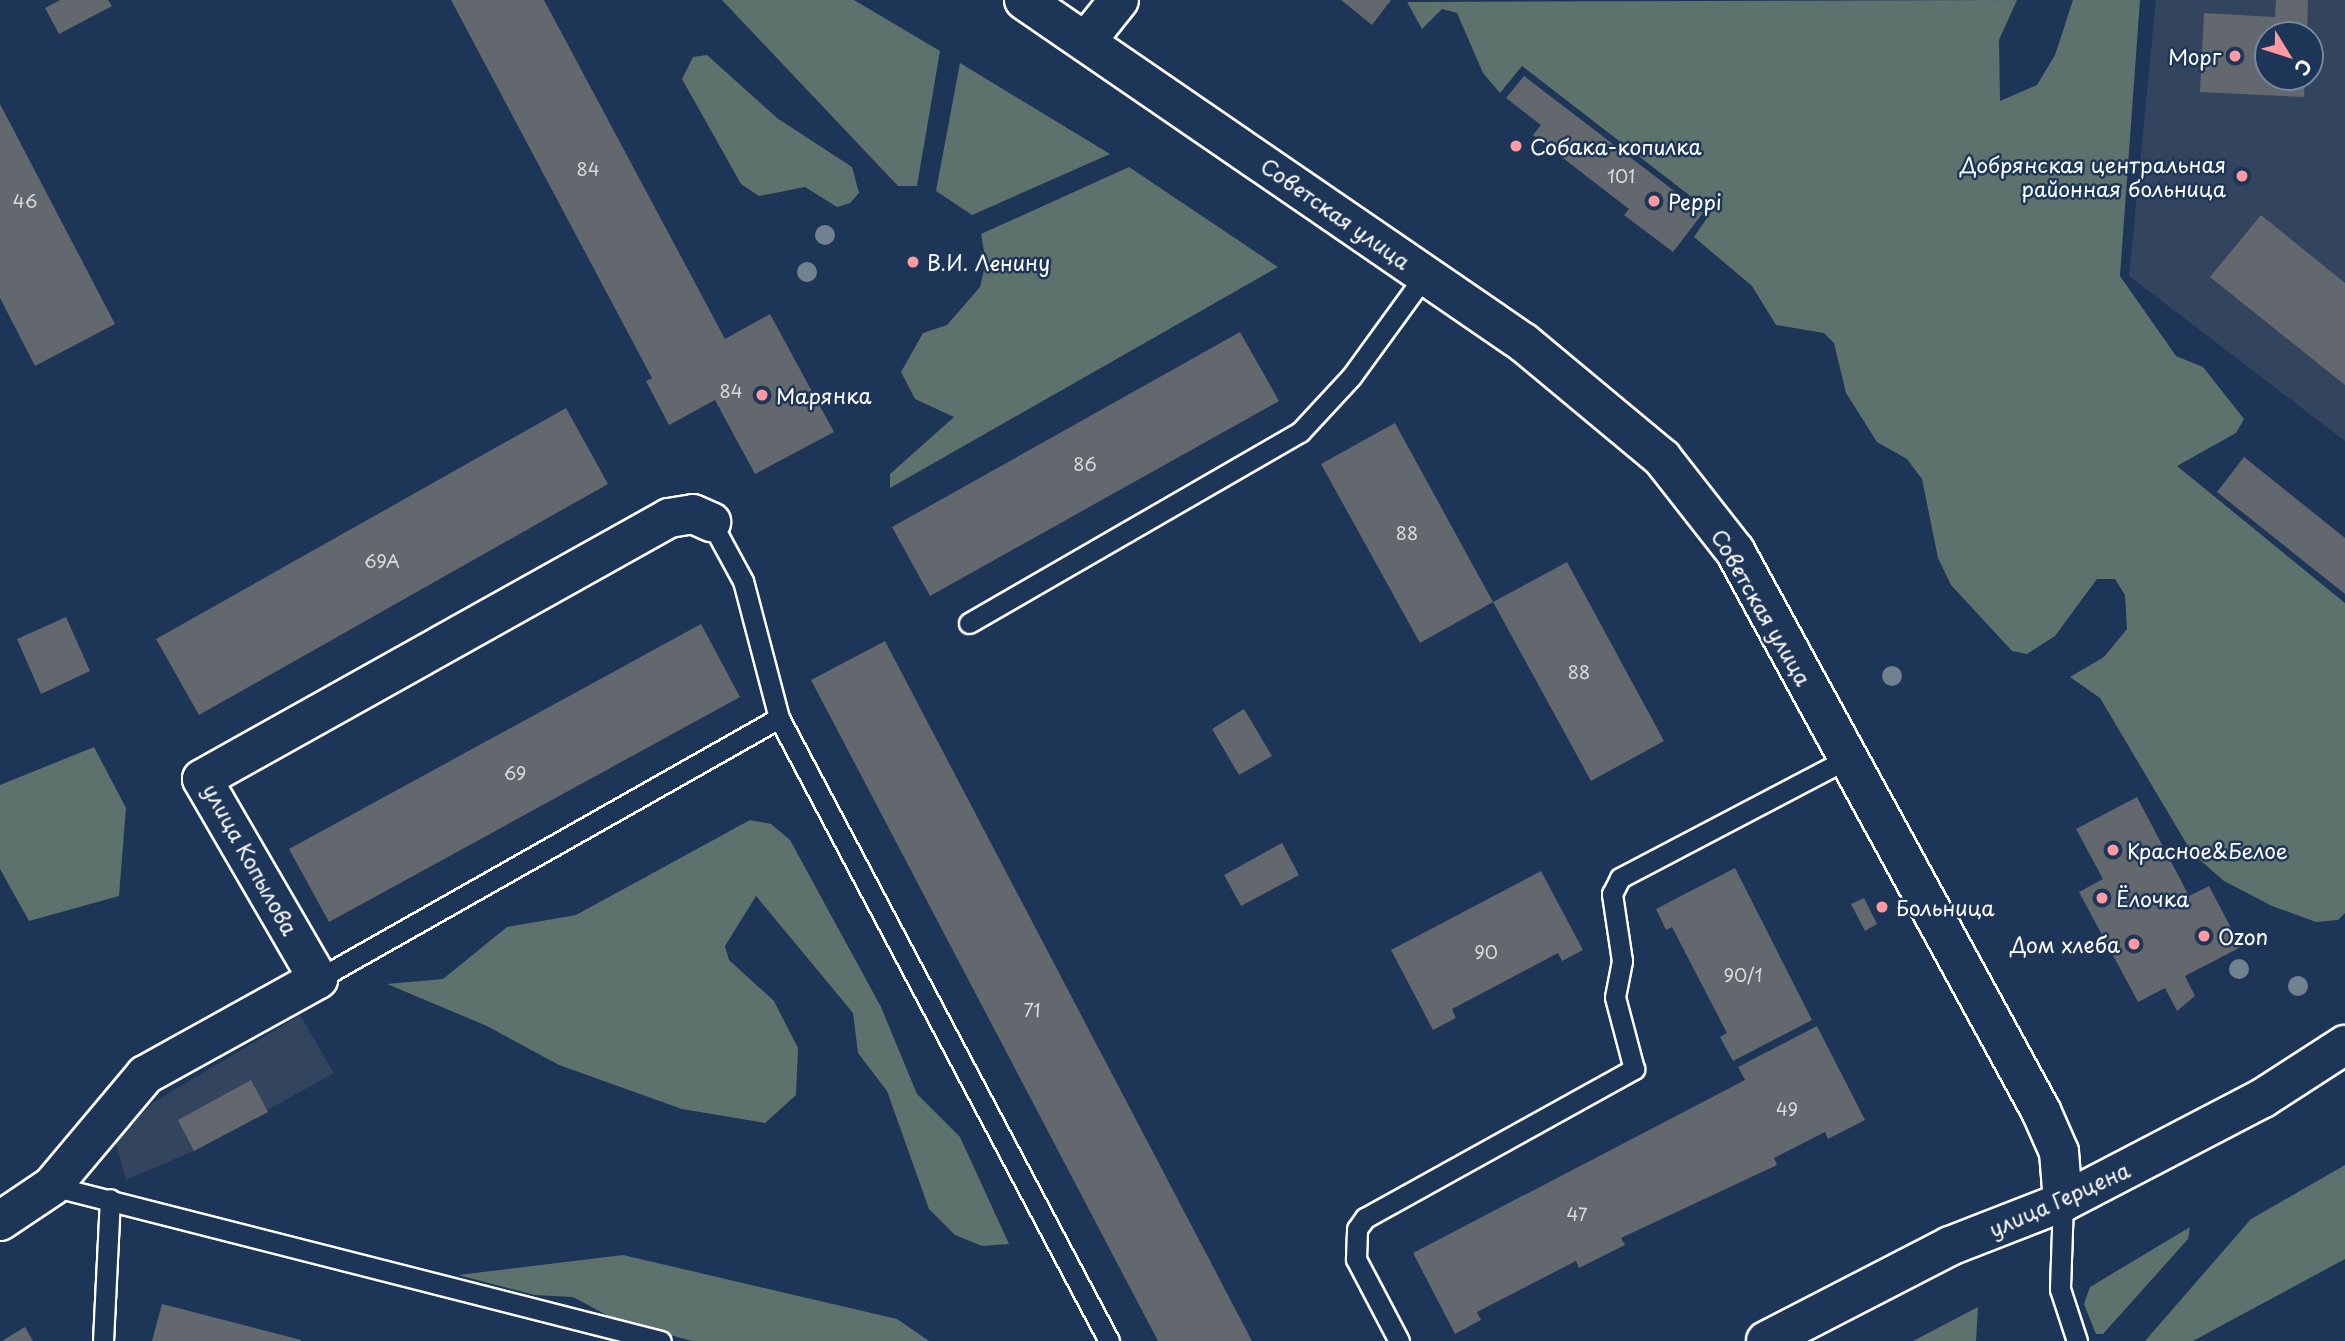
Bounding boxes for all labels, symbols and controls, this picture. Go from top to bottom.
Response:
north arrow [2254,21,2324,91]
place label: Морг [2168,43,2221,69]
marker: Морг [2227,48,2243,64]
text: С [2289,53,2319,82]
place label: Собака-копилка [1530,133,1702,159]
marker: Собака-копилка [1508,138,1524,154]
place label: Добрянская центральная районная больница [1959,151,2226,201]
street label: Советская улица [1256,152,1416,274]
house number: 84 [576,158,600,180]
house number: 101 [1607,165,1635,187]
marker: Добрянская центральная районная больница [2232,166,2252,186]
place label: Peppi [1668,188,1722,214]
house number: 46 [13,190,37,212]
marker: Peppi [1646,193,1662,209]
place label: В.И. Ленину [927,249,1051,275]
marker: В.И. Ленину [905,254,921,270]
house number: 84 [719,380,743,402]
place label: Марянка [776,382,871,408]
marker: Марянка [754,387,770,403]
house number: 86 [1073,453,1097,475]
house number: 88 [1396,522,1418,544]
street label: Советская улица [1707,524,1817,690]
house number: 69А [364,550,400,572]
house number: 88 [1568,661,1590,683]
house number: 69 [504,762,526,784]
street label: улица Копылова [199,778,303,940]
place label: Красное&Белое [2127,837,2288,863]
marker: Красное&Белое [2105,842,2121,858]
place label: Ёлочка [2116,885,2189,911]
marker: Ёлочка [2094,890,2110,906]
place label: Больница [1896,894,1995,920]
marker: Больница [1874,899,1890,915]
place label: Ozon [2218,923,2268,949]
marker: Ozon [2196,928,2212,944]
place label: Дом хлеба [2009,931,2120,957]
marker: Дом хлеба [2126,936,2142,952]
house number: 90 [1474,941,1498,963]
house number: 90/1 [1724,964,1762,986]
house number: 71 [1024,999,1040,1021]
house number: 49 [1776,1098,1798,1120]
street label: улица Герцена [1984,1156,2134,1242]
house number: 47 [1566,1203,1588,1225]

